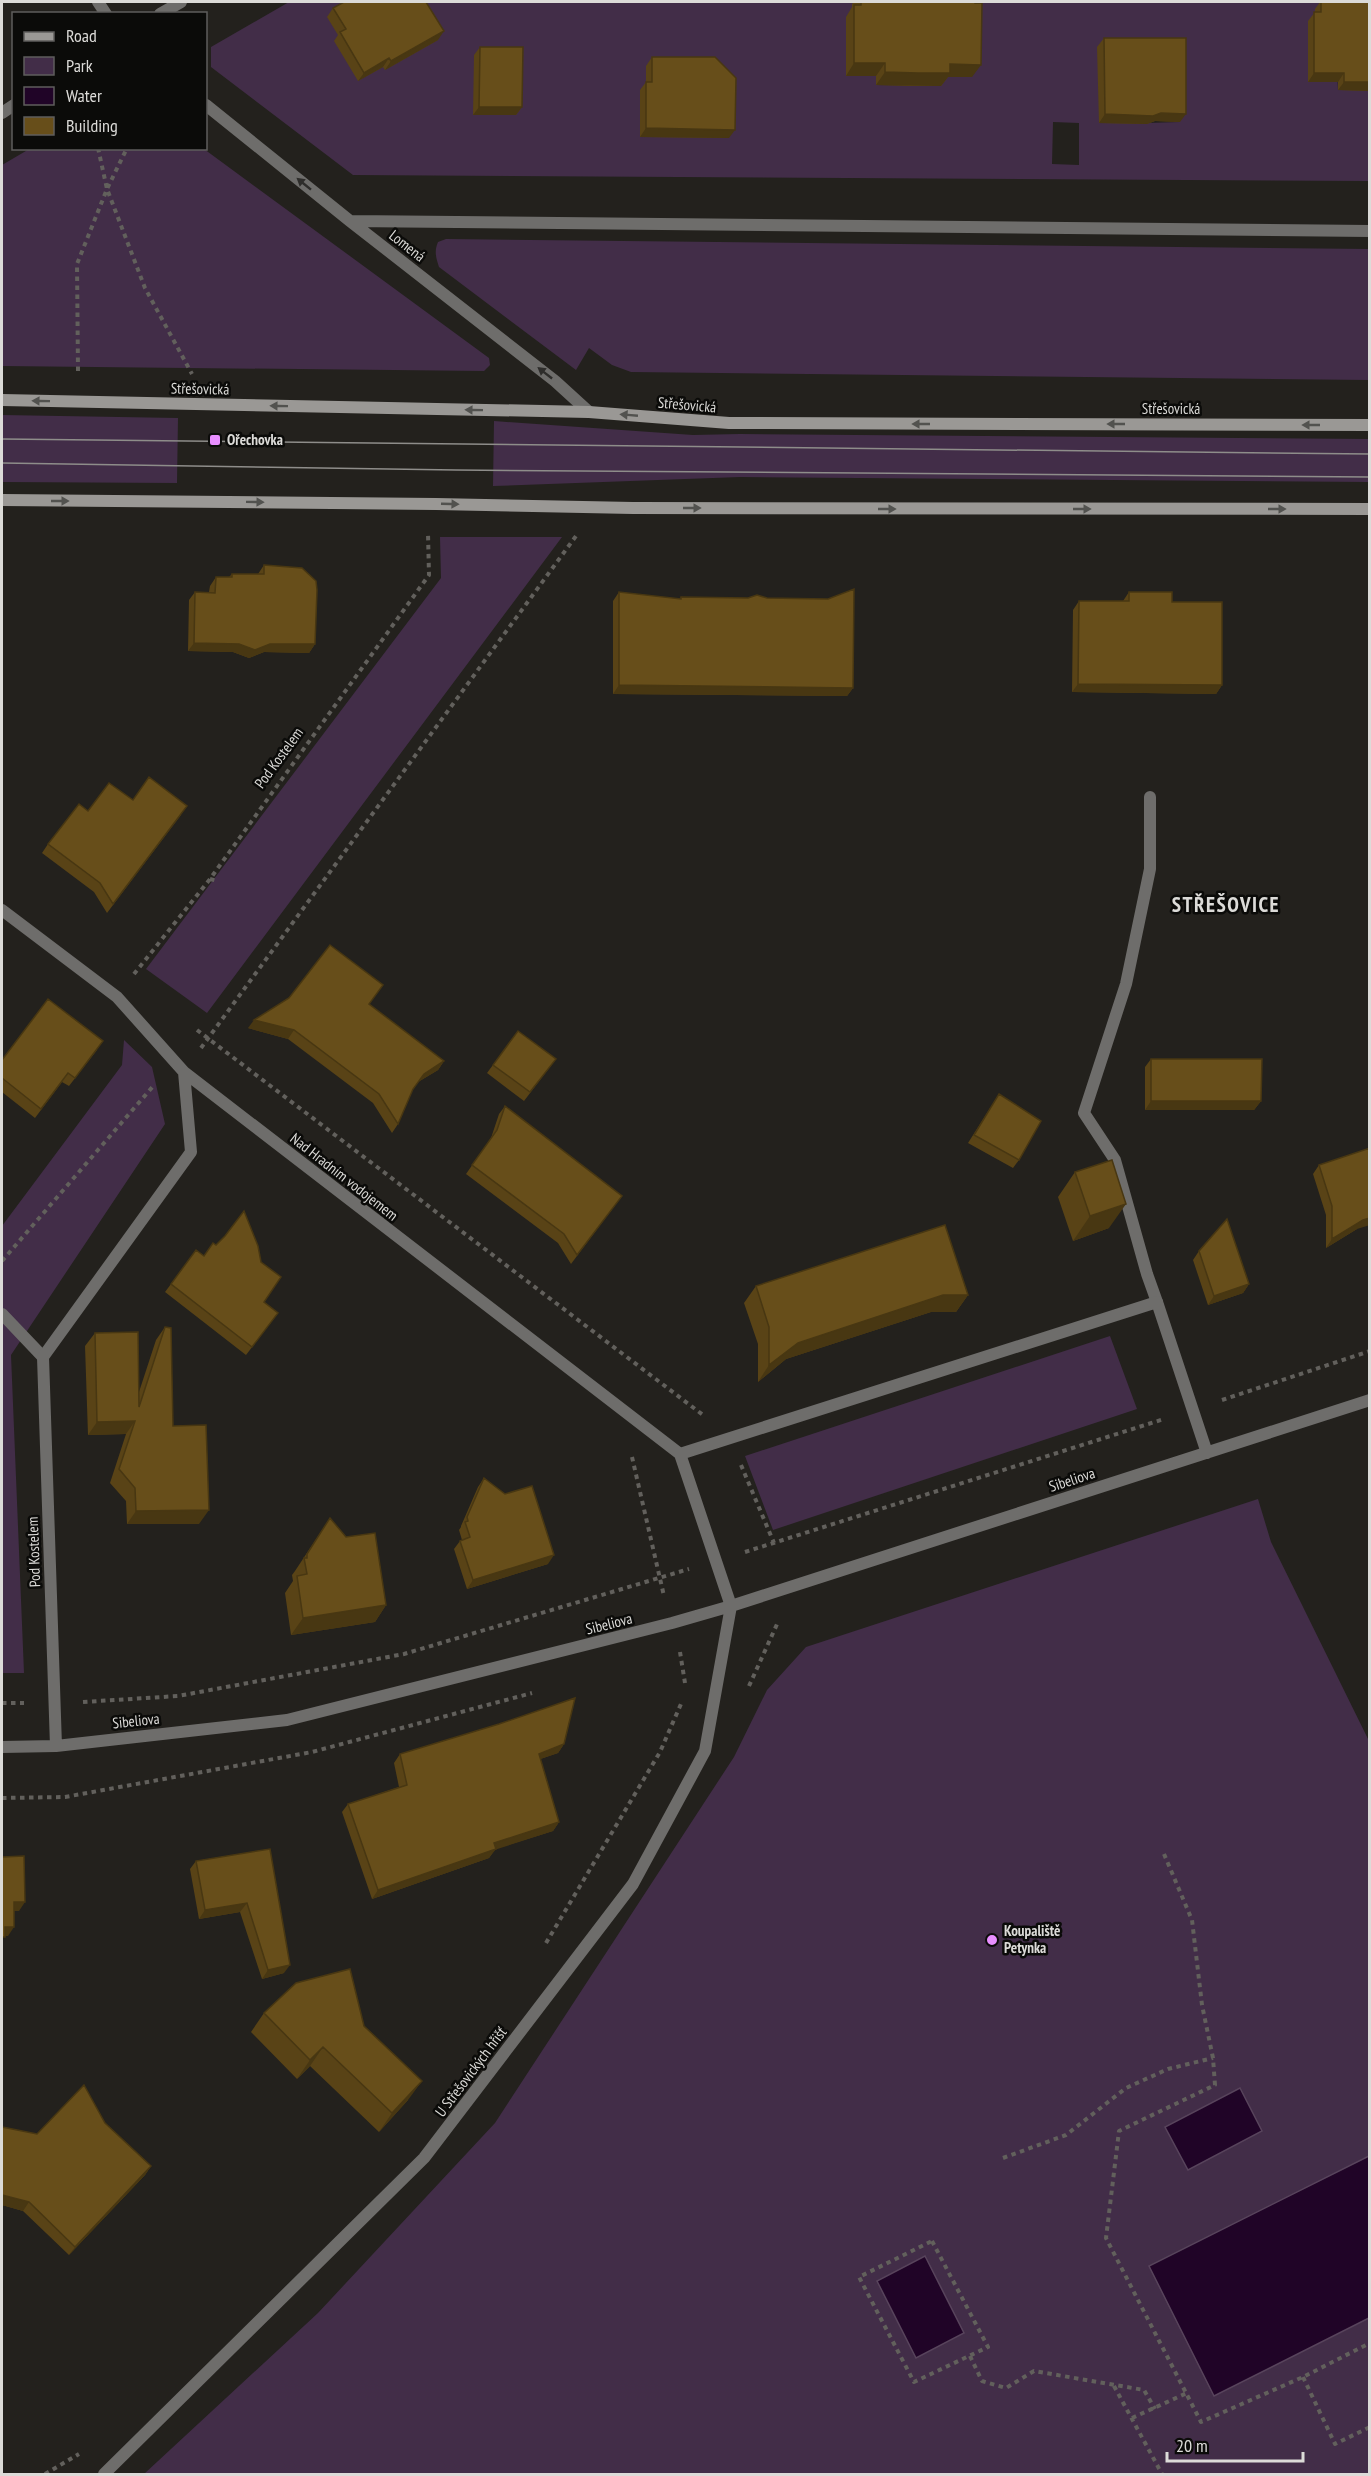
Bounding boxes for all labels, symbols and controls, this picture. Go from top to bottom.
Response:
legend [12,12,207,150]
text: Road [66,24,97,47]
text: Park [66,54,93,77]
text: Water [66,84,102,107]
text: Building [66,114,118,137]
one-way arrow [296,178,312,191]
street label: Lomená [385,226,429,266]
one-way arrow [537,367,553,379]
street label: Střešovická [171,378,229,399]
street label: Střešovická [657,392,717,417]
one-way arrow [31,396,50,406]
street label: Střešovická [1142,399,1200,418]
one-way arrow [270,401,289,411]
one-way arrow [465,405,484,414]
one-way arrow [619,410,638,420]
one-way arrow [912,419,931,429]
one-way arrow [1107,419,1126,429]
one-way arrow [1302,420,1321,430]
place label: Ořechovka [227,430,283,449]
marker: Ořechovka [208,433,222,447]
one-way arrow [50,496,69,506]
one-way arrow [245,497,264,507]
one-way arrow [440,500,459,509]
one-way arrow [682,503,701,513]
one-way arrow [877,504,896,514]
one-way arrow [1072,504,1091,514]
one-way arrow [1267,504,1286,514]
street label: Pod Kostelem [250,724,307,792]
district label: STŘEŠOVICE [1172,891,1280,918]
street label: Nad Hradním vodojemem [287,1129,402,1225]
street label: Sibeliova [1046,1463,1097,1496]
street label: Pod Kostelem [23,1516,44,1588]
street label: Sibeliova [584,1609,634,1638]
street label: Sibeliova [111,1709,160,1732]
place label: Koupaliště Petynka [1004,1921,1061,1957]
marker: Koupaliště Petynka [985,1933,999,1947]
street label: U Střešovických hřišť [431,2022,511,2120]
scale bar [1167,2425,1304,2463]
text: 20 m [1176,2434,1208,2457]

